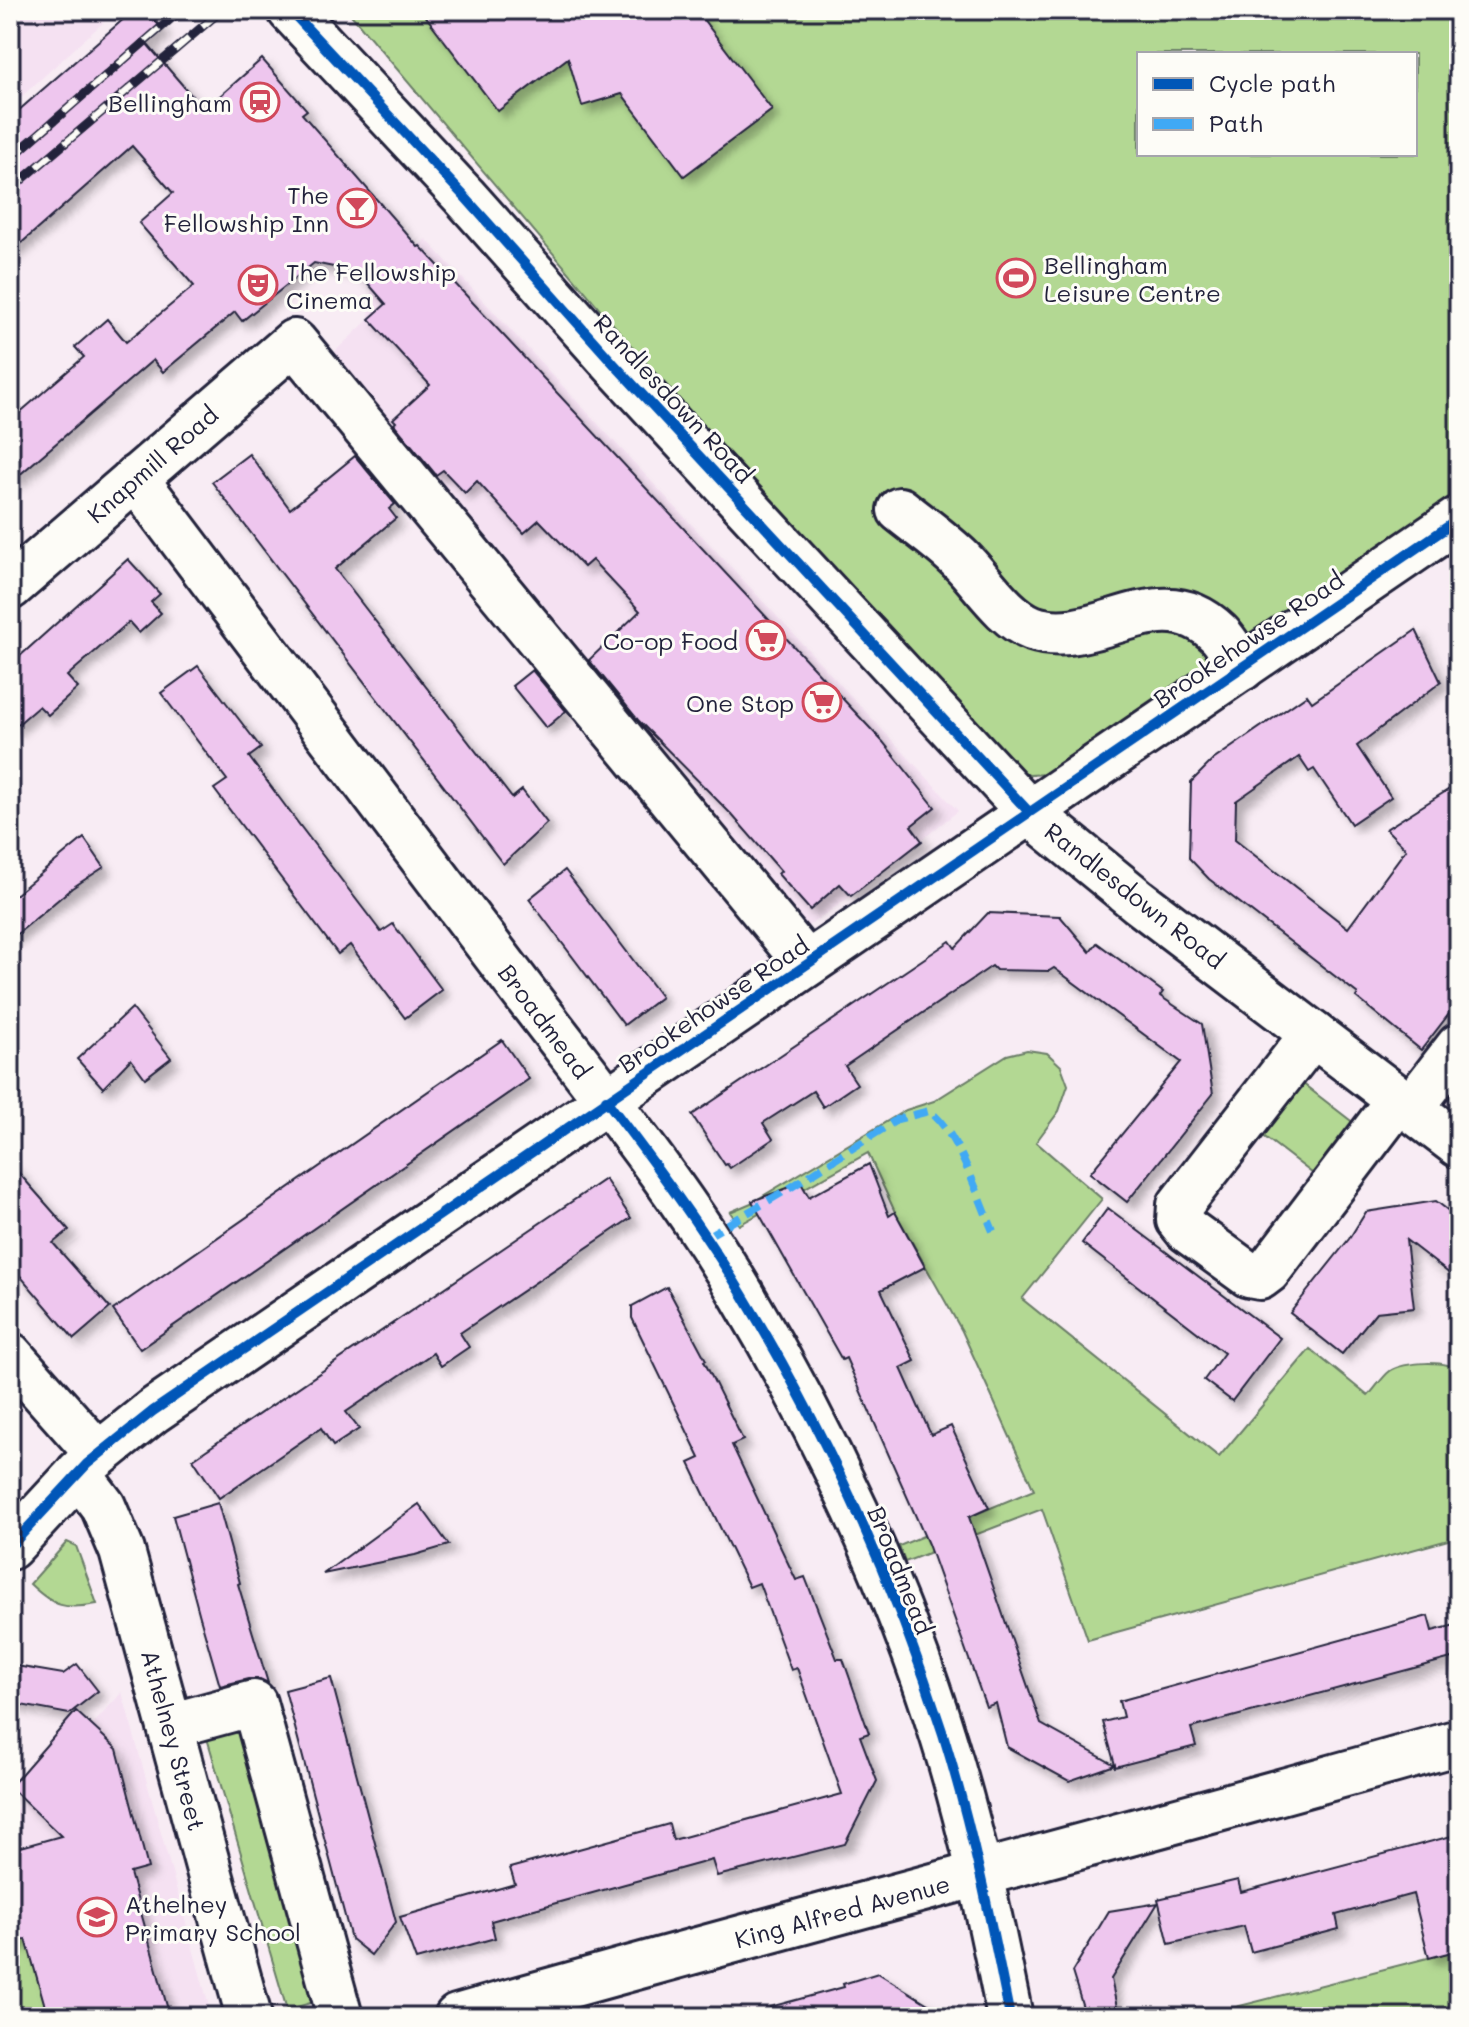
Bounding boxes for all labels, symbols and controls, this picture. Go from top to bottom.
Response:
legend [1137,52,1417,156]
text: Cycle path [1209,67,1335,98]
station icon: Bellingham [239,81,281,123]
place label: Bellingham [108,87,232,118]
text: Path [1209,107,1263,138]
place label: The Fellowship Inn [164,179,329,238]
bar icon: The Fellowship Inn [336,187,378,229]
place label: Bellingham Leisure Centre [1044,249,1221,308]
place label: The Fellowship Cinema [286,256,456,315]
sports icon: Bellingham Leisure Centre [995,257,1037,299]
theatre icon: The Fellowship Cinema [237,264,279,306]
street label: Randlesdown Road [588,307,760,489]
street label: Knapmill Road [80,399,224,529]
street label: Brookehowse Road [1147,564,1349,714]
supermarket icon: Co-op Food [745,619,787,661]
place label: Co-op Food [603,625,738,656]
supermarket icon: One Stop [801,681,843,723]
place label: One Stop [686,687,794,718]
street label: Randlesdown Road [1039,815,1231,975]
street label: Brookehowse Road [612,929,814,1079]
street label: Broadmead [492,958,598,1084]
street label: Broadmead [861,1501,941,1639]
street label: Athelney Street [135,1646,213,1834]
street label: King Alfred Avenue [731,1867,953,1955]
place label: Athelney Primary School [125,1888,301,1947]
school or university icon: Athelney Primary School [76,1896,118,1938]

